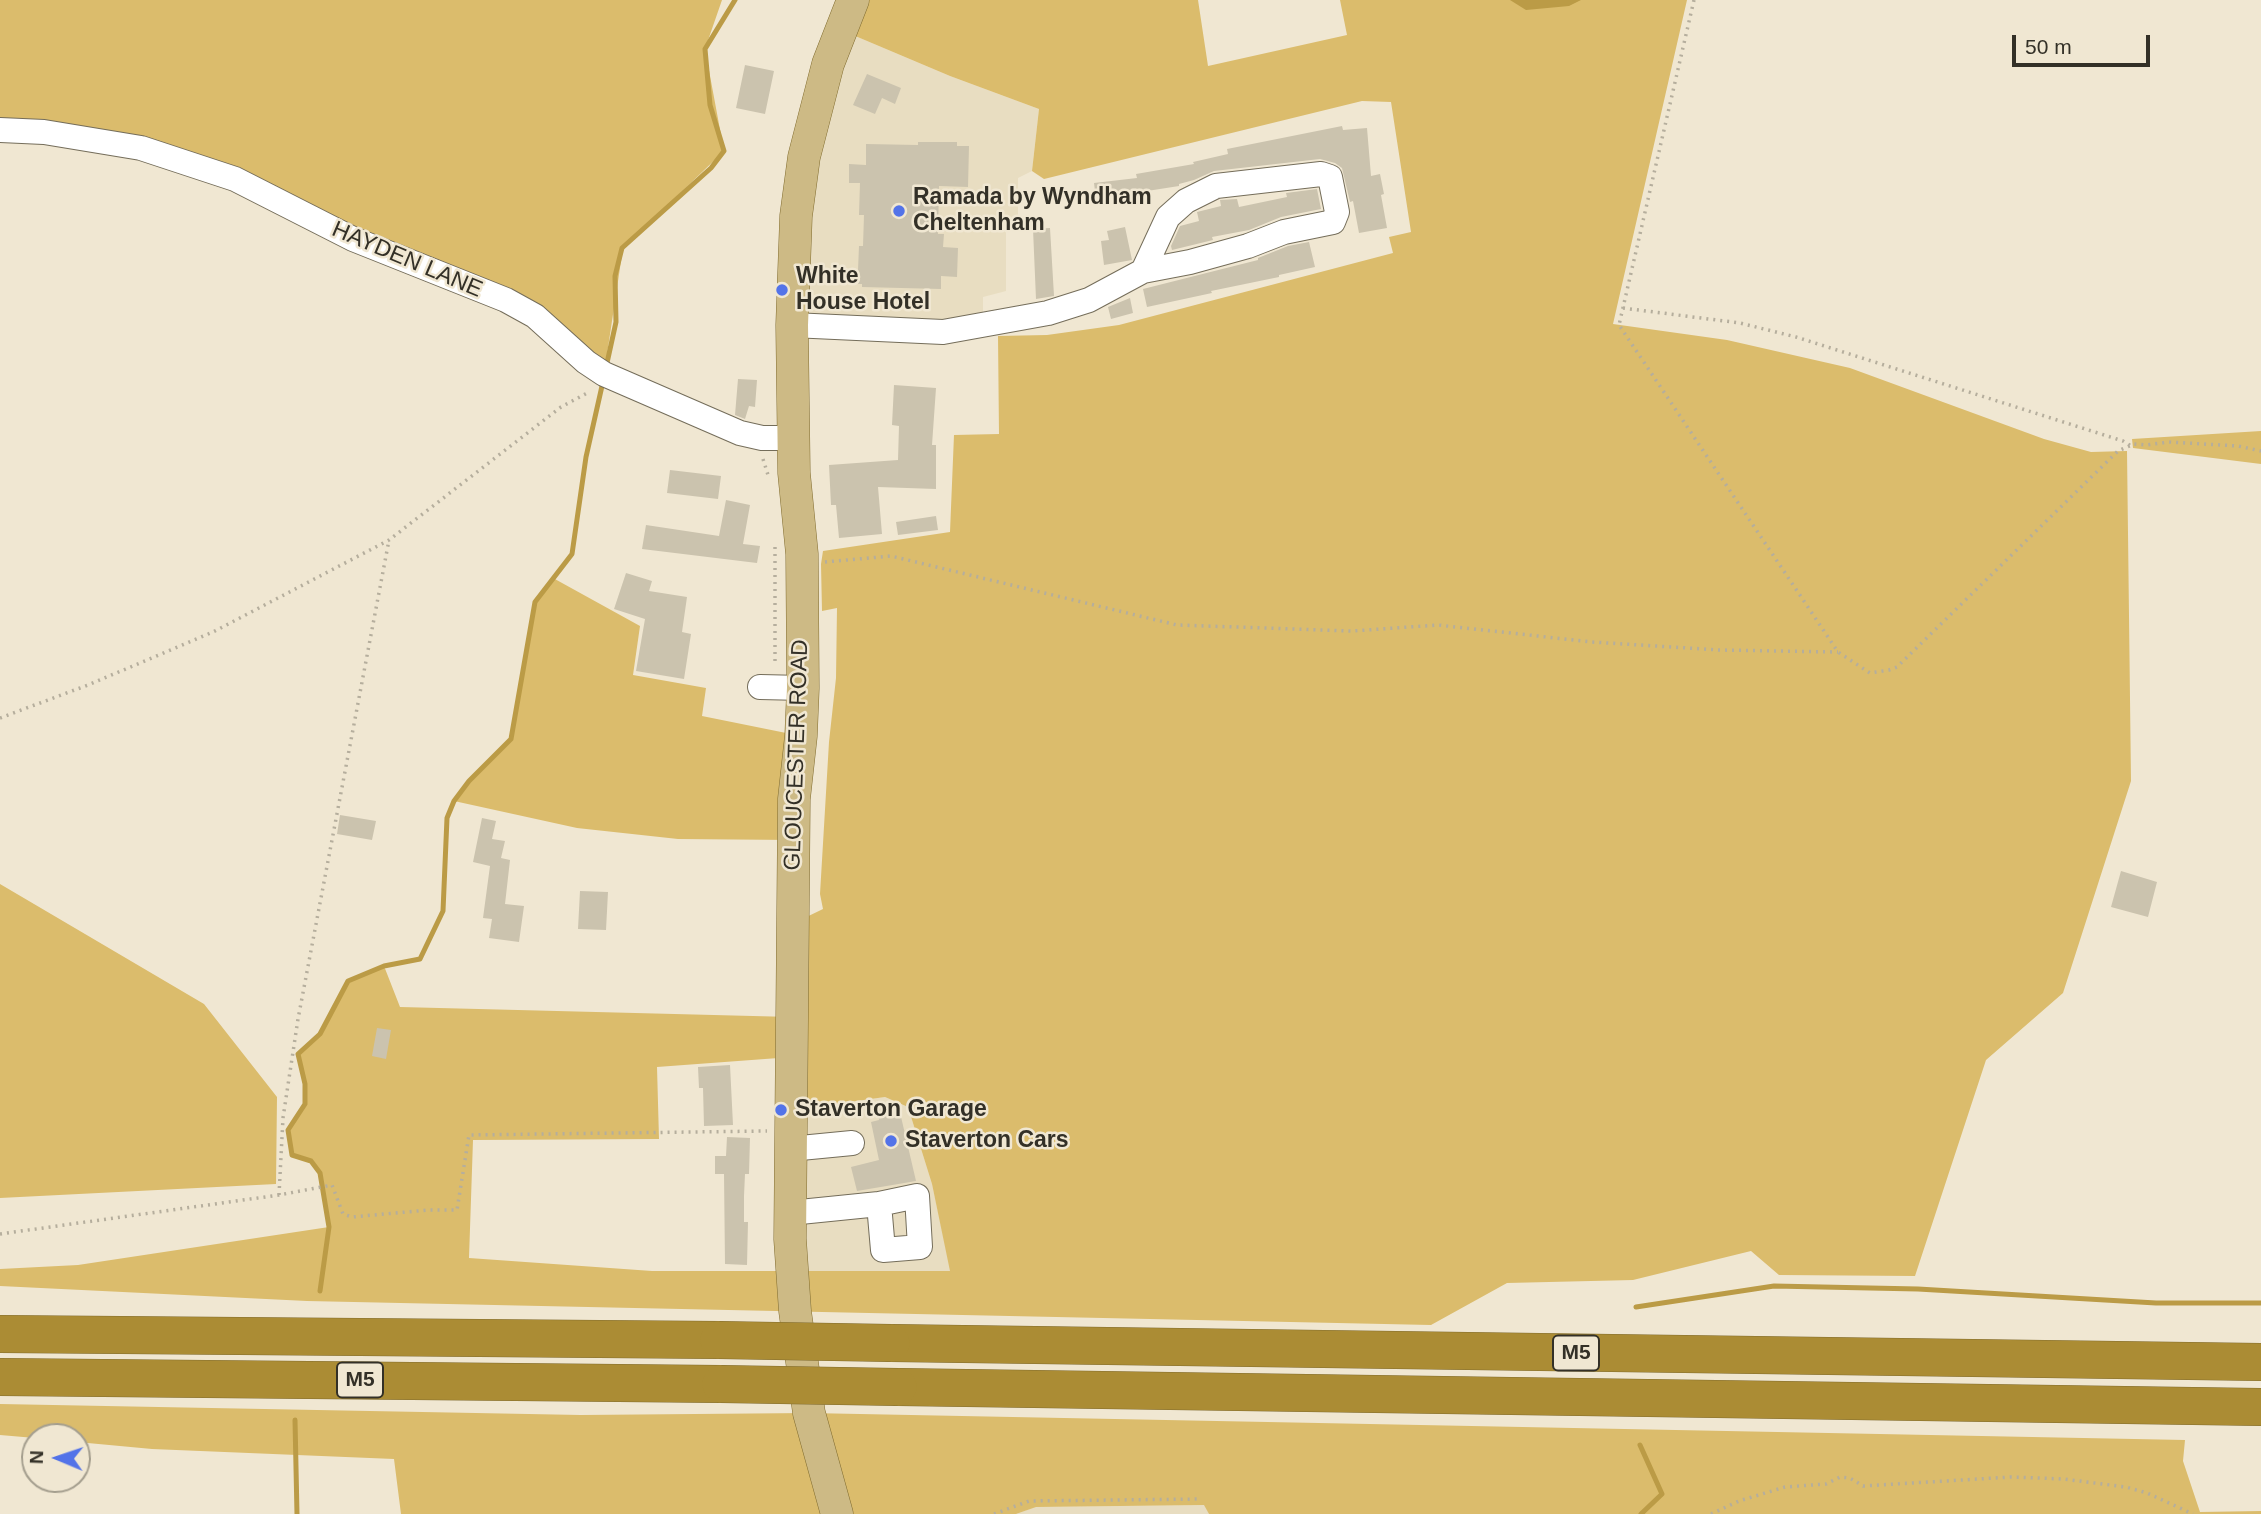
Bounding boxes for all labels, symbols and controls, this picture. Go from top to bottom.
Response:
scale bar [2016,21,2154,65]
text: 50 m [2025,35,2072,58]
place label: Ramada by Wyndham Cheltenham [913,184,1152,238]
marker: Ramada by Wyndham Cheltenham [891,203,907,219]
street label: HAYDEN LANE [328,216,486,304]
place label: White House Hotel [796,263,930,317]
marker: White House Hotel [774,282,790,298]
street label: GLOUCESTER ROAD [779,639,815,871]
place label: Staverton Garage [795,1096,987,1124]
marker: Staverton Garage [773,1102,789,1118]
place label: Staverton Cars [905,1127,1069,1155]
marker: Staverton Cars [883,1133,899,1149]
road number: M5 [1553,1336,1599,1370]
road number: M5 [337,1362,383,1398]
north arrow [21,1423,91,1493]
text: N [26,1450,47,1465]

